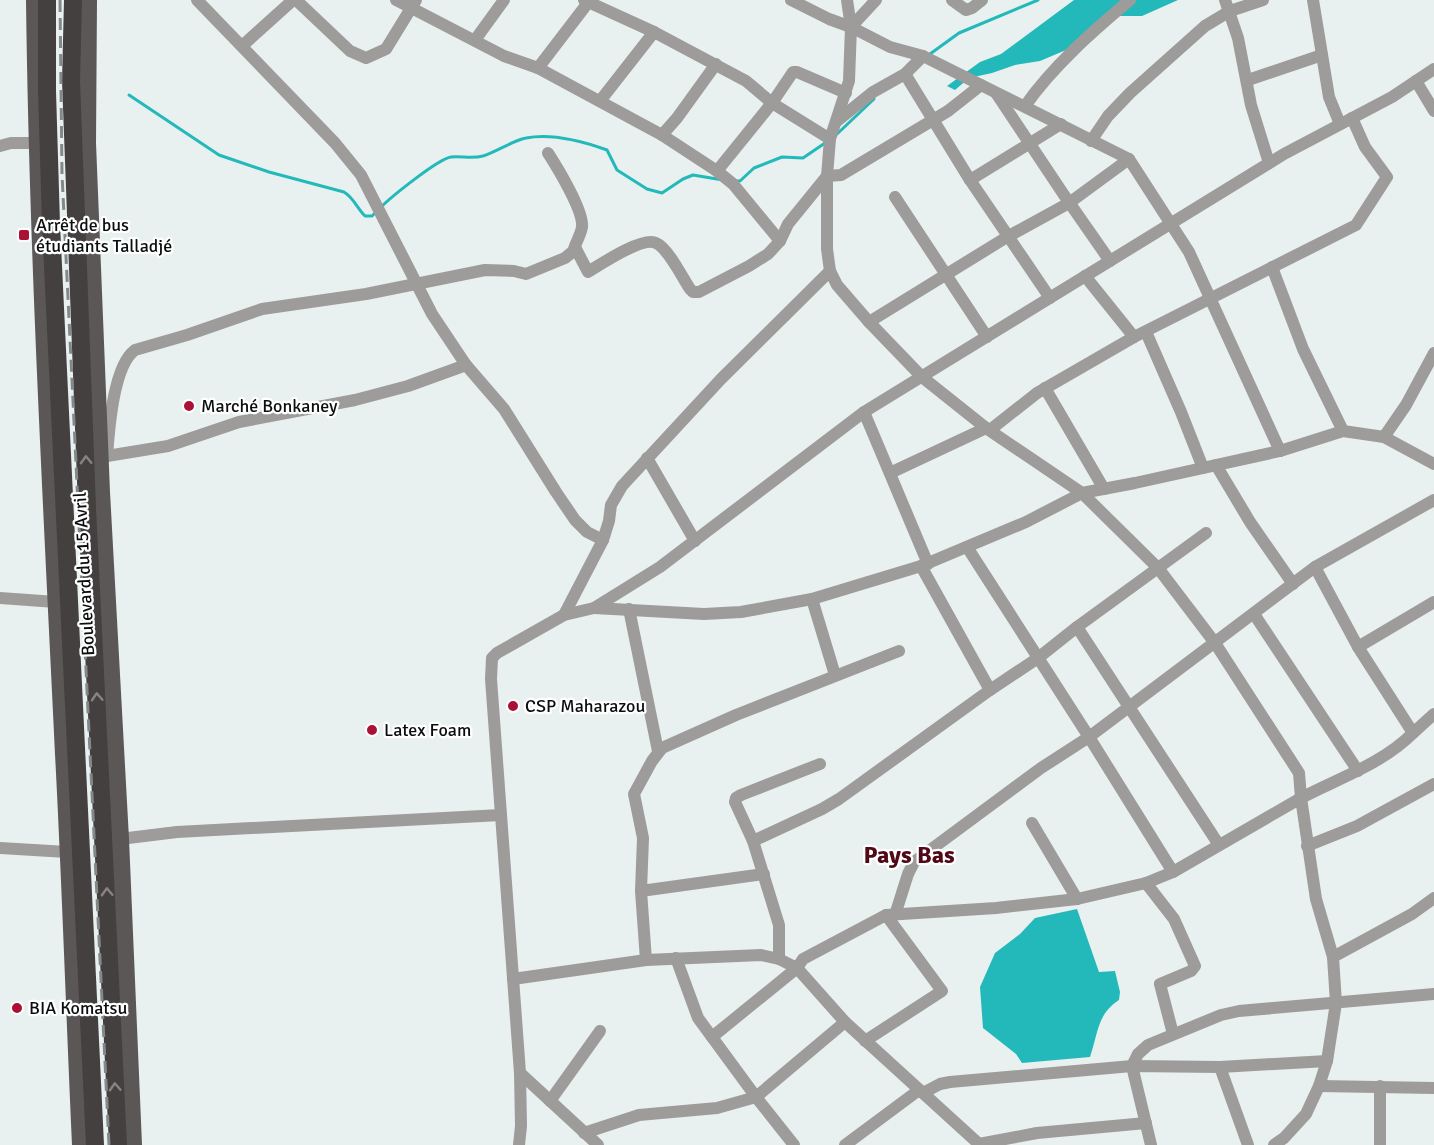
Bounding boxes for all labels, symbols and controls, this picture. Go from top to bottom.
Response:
place label: Arrêt de bus étudiants Talladjé [36,214,172,257]
marker: Arrêt de bus étudiants Talladjé [17,228,31,242]
place label: Marché Bonkaney [201,395,338,417]
marker: Marché Bonkaney [182,399,196,413]
one-way arrow [79,456,92,465]
street label: Boulevard du 15 Avril [69,492,99,656]
one-way arrow [91,692,104,701]
place label: CSP Maharazou [525,695,645,717]
marker: CSP Maharazou [506,699,520,713]
place label: Latex Foam [384,719,471,741]
marker: Latex Foam [365,723,379,737]
district label: Pays Bas [863,840,955,870]
one-way arrow [100,887,113,896]
place label: BIA Komatsu [29,997,127,1019]
marker: BIA Komatsu [10,1001,24,1015]
one-way arrow [109,1082,122,1091]

